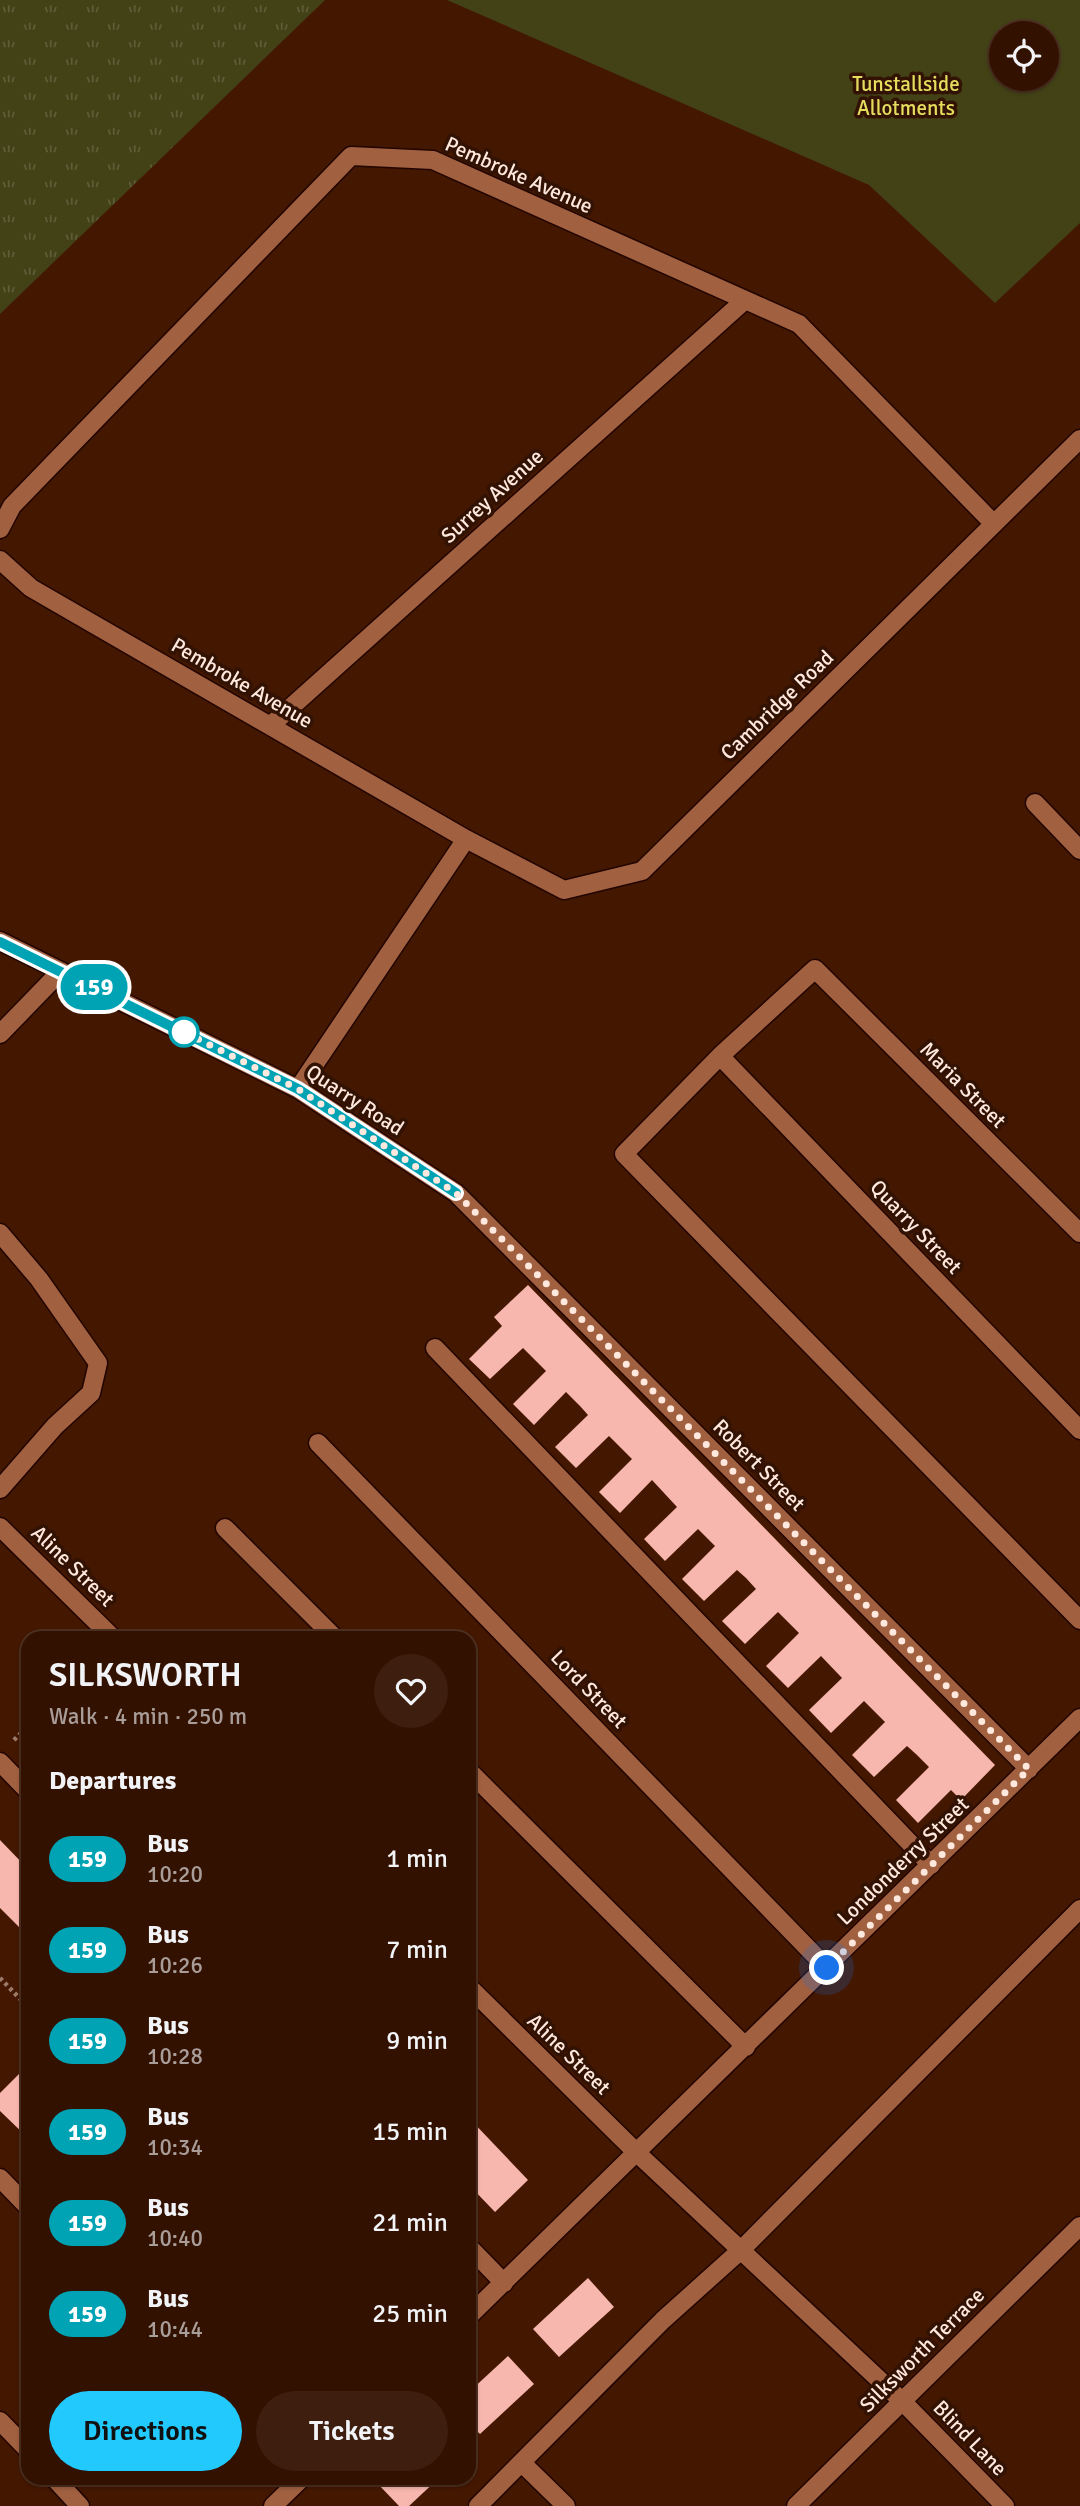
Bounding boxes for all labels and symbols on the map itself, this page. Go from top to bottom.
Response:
park label: Tunstallside Allotments [852,71,960,121]
street label: Pembroke Avenue [441,131,597,219]
street label: Surrey Avenue [436,443,548,549]
street label: Pembroke Avenue [167,632,317,734]
street label: Cambridge Road [715,645,839,765]
line badge: 159 [54,964,134,1010]
unlabelled marker [169,1017,199,1047]
street label: Maria Street [914,1036,1012,1134]
street label: Quarry Road [301,1059,409,1141]
street label: Quarry Street [865,1174,967,1280]
street label: Robert Street [707,1413,811,1517]
street label: Aline Street [26,1520,120,1612]
street label: Lord Street [545,1644,633,1734]
street label: Londonderry Street [832,1792,974,1930]
your location [809,1950,844,1985]
street label: Aline Street [522,2008,616,2100]
street label: Silksworth Terrace [854,2282,990,2418]
street label: Blind Lane [928,2395,1012,2481]

